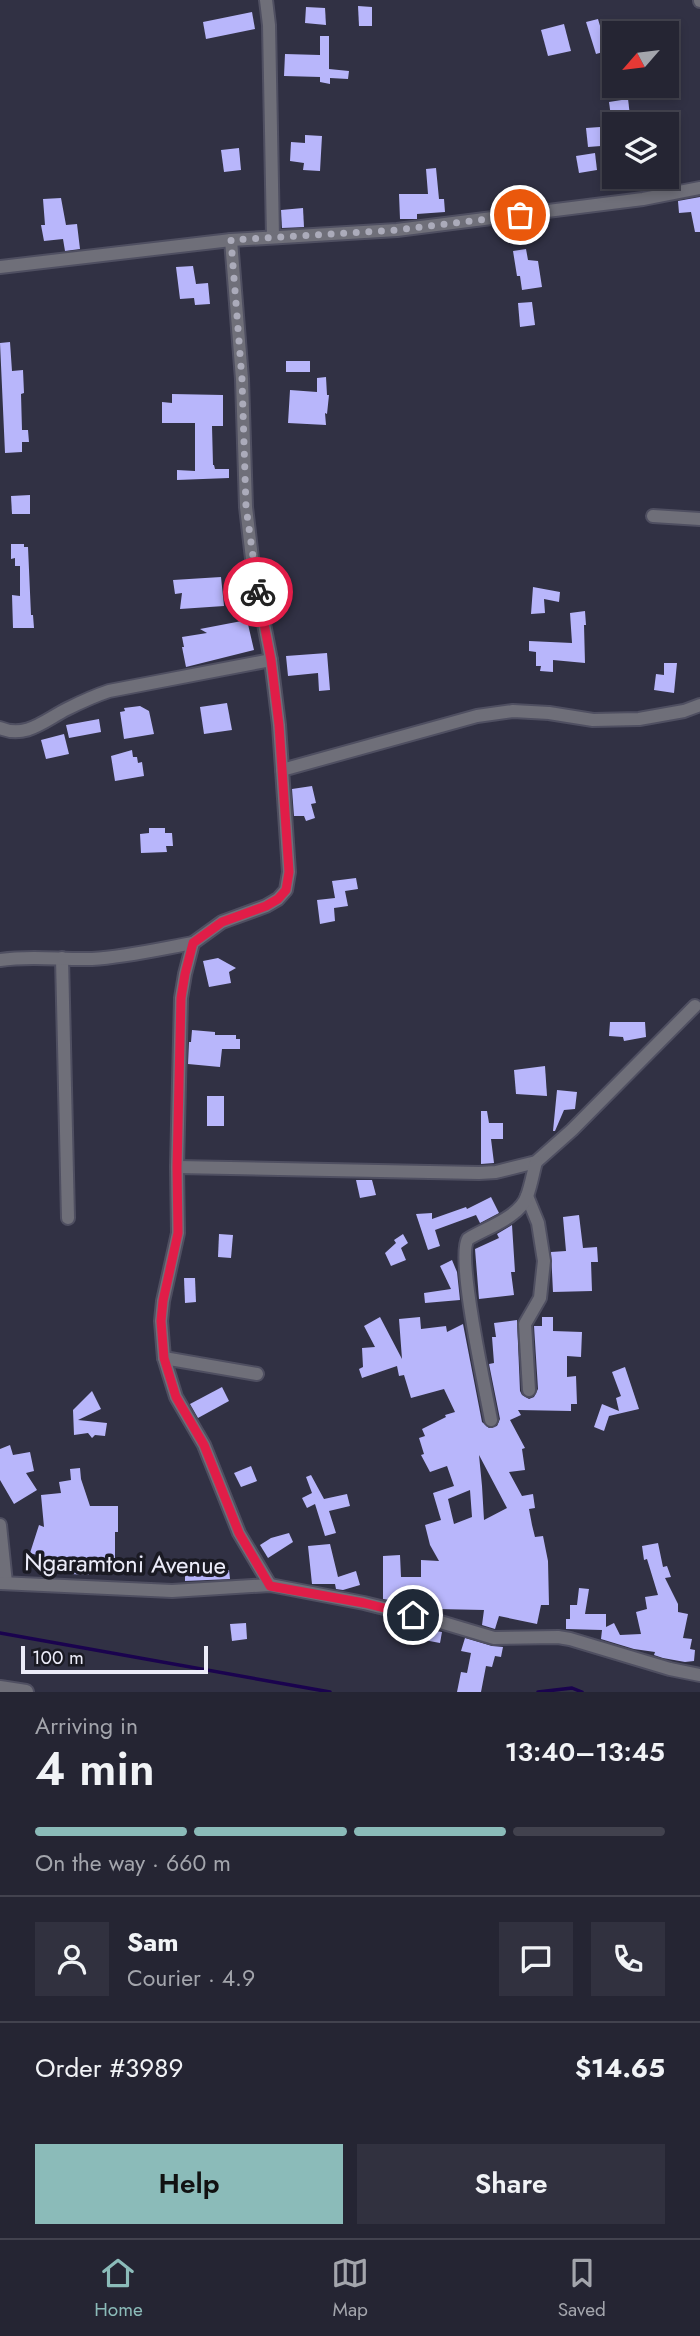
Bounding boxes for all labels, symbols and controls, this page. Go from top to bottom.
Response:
north arrow [602,21,679,98]
map controls [602,21,679,189]
button: layers [602,112,679,189]
pin [490,185,550,245]
icon: bag [501,196,539,234]
courier [223,557,293,627]
icon: bike [239,573,277,611]
street label: Ngaramtoni Avenue [24,1544,226,1583]
pin [383,1585,443,1645]
icon: home [394,1596,432,1634]
scale bar [21,1643,208,1675]
text: 100 m [32,1644,84,1671]
text: Arriving in [35,1709,138,1743]
text: 13:40–13:45 [505,1733,665,1771]
text: 4 min [35,1736,155,1802]
text: On the way · 660 m [35,1846,231,1880]
button: person [35,1922,109,1996]
button: chat [499,1922,573,1996]
button: phone [591,1922,665,1996]
text: Sam [127,1923,179,1961]
text: Courier · 4.9 [127,1961,255,1995]
text: Order #3989 [35,2049,183,2087]
text: $14.65 [575,2049,665,2087]
button: Help [35,2144,343,2224]
button: Share [357,2144,665,2224]
tab: Home [94,2254,143,2323]
tab: Map [331,2254,369,2323]
tab: Saved [558,2254,606,2323]

